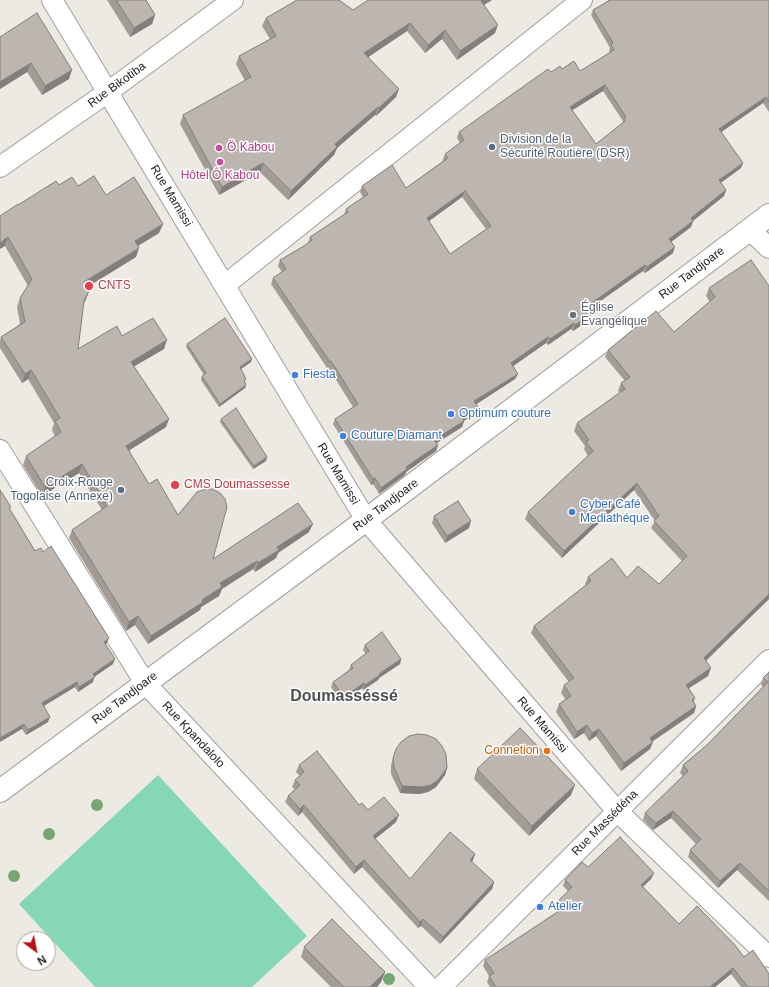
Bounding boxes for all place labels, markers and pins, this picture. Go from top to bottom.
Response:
place label: Division de la Sécurité Routière (DSR) [500,133,629,161]
place label: Ö Kabou [227,141,274,155]
marker: Division de la Sécurité Routière (DSR) [487,142,497,152]
marker: Ö Kabou [214,143,224,153]
marker: Hôtel Ô Kabou [215,157,225,167]
place label: Hôtel Ô Kabou [181,169,259,183]
place label: CNTS [98,279,131,293]
marker: CNTS [83,280,95,292]
place label: Église Evangélique [581,301,647,329]
marker: Église Evangélique [568,310,578,320]
place label: Fiesta [303,368,336,382]
marker: Fiesta [290,370,300,380]
place label: Optimum couture [459,407,551,421]
marker: Optimum couture [446,409,456,419]
place label: Couture Diamant [351,429,442,443]
marker: Couture Diamant [338,431,348,441]
place label: Croix-Rouge Togolaise (Annexe) [10,476,113,504]
place label: CMS Doumassesse [184,478,290,492]
marker: CMS Doumassesse [169,479,181,491]
marker: Croix-Rouge Togolaise (Annexe) [116,485,126,495]
place label: Cyber Café Mediathéque [580,498,649,526]
marker: Cyber Café Mediathéque [567,507,577,517]
place label: Connetion [484,744,539,758]
marker: Connetion [542,746,552,756]
place label: Atelier [548,900,582,914]
marker: Atelier [535,902,545,912]

